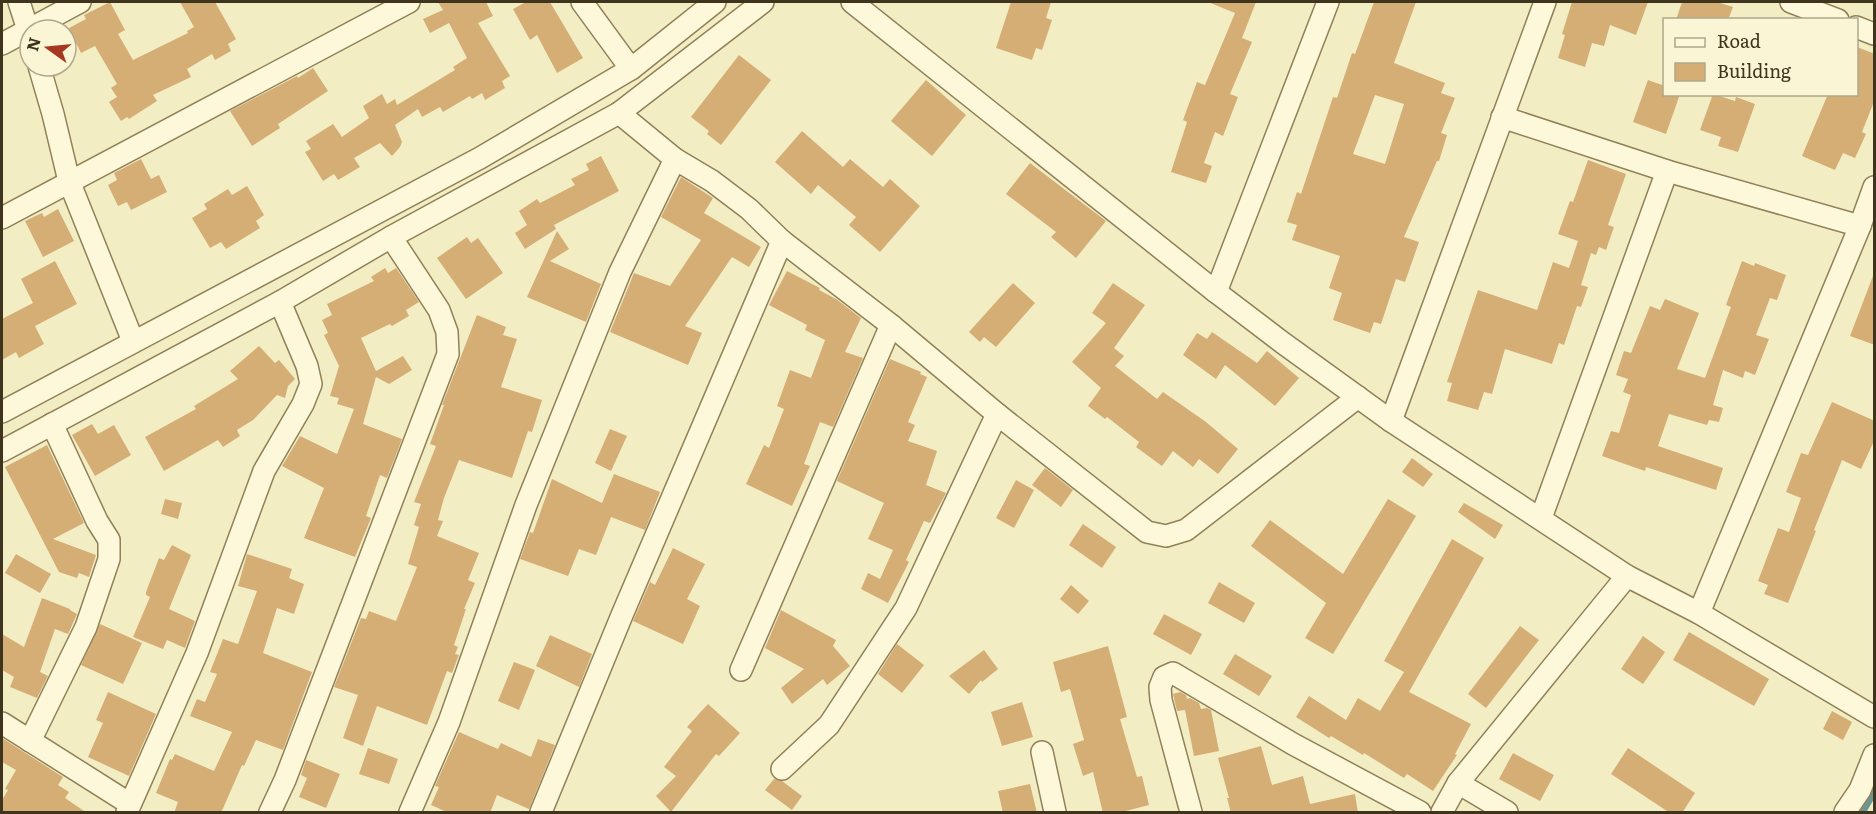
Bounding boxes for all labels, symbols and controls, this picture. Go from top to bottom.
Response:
north arrow [18,18,78,78]
legend [1663,18,1858,96]
text: Road [1717,27,1761,54]
text: N [19,34,46,53]
text: Building [1717,57,1792,84]

